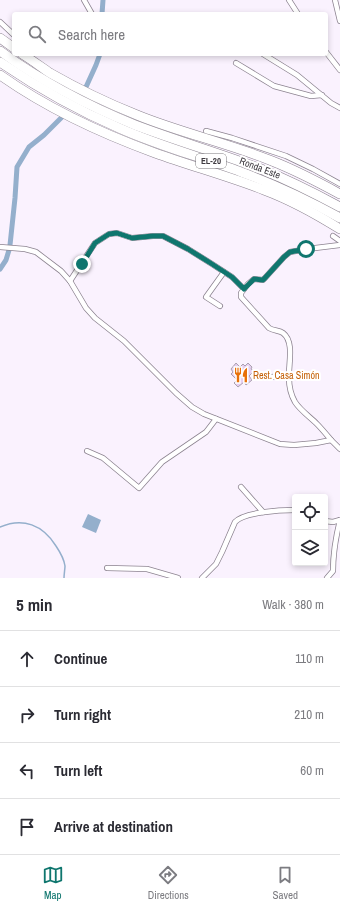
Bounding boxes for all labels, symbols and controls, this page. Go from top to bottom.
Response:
search box [12,12,328,56]
icon: search [26,23,48,45]
text: Search here [58,24,125,45]
road number: EL-20 [196,154,226,168]
street label: Ronda Este [238,154,283,182]
route start [297,240,315,258]
route end [73,255,91,273]
restaurant icon: Rest. Casa Simón [232,366,250,384]
place label: Rest. Casa Simón [253,369,320,382]
map controls [292,494,328,566]
button: locate [292,494,328,530]
button: layers [292,530,328,566]
text: 5 min [16,593,52,616]
text: Walk · 380 m [262,596,324,613]
icon: ahead [16,648,38,670]
text: Continue [54,648,107,669]
text: 110 m [295,650,324,667]
icon: right [16,704,38,726]
text: Turn right [54,704,111,725]
text: 210 m [294,706,324,723]
icon: left [16,760,38,782]
text: Turn left [54,760,102,781]
text: 60 m [300,762,324,779]
icon: arrive [16,816,38,838]
text: Arrive at destination [54,816,173,837]
tab: Map [42,864,64,902]
tab: Directions [148,864,189,902]
tab: Saved [273,864,298,902]

